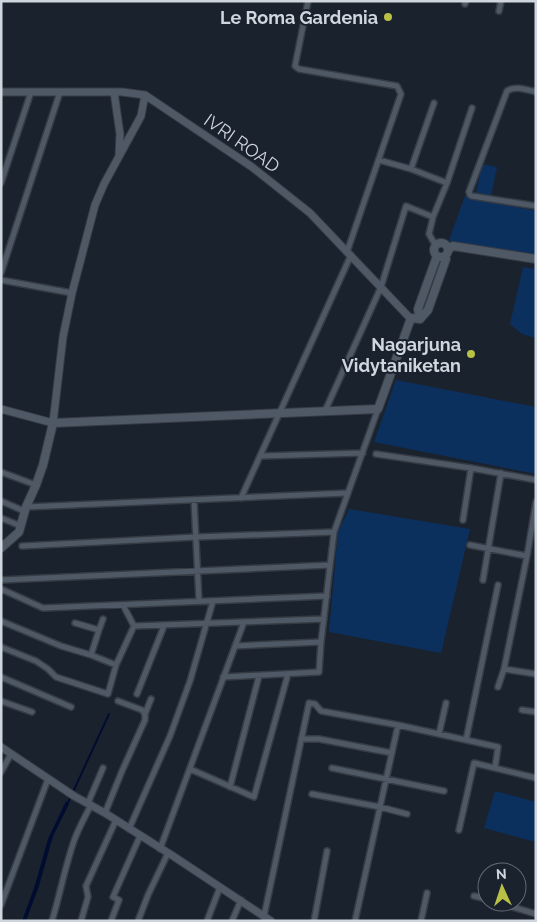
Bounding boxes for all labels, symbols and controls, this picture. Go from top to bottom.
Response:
place label: Le Roma Gardenia [220,7,378,28]
marker: Le Roma Gardenia [382,11,394,23]
street label: IVRI ROAD [200,109,284,177]
place label: Nagarjuna Vidytaniketan [342,334,461,376]
marker: Nagarjuna Vidytaniketan [465,348,477,360]
north arrow [477,862,527,912]
text: N [496,866,507,882]

